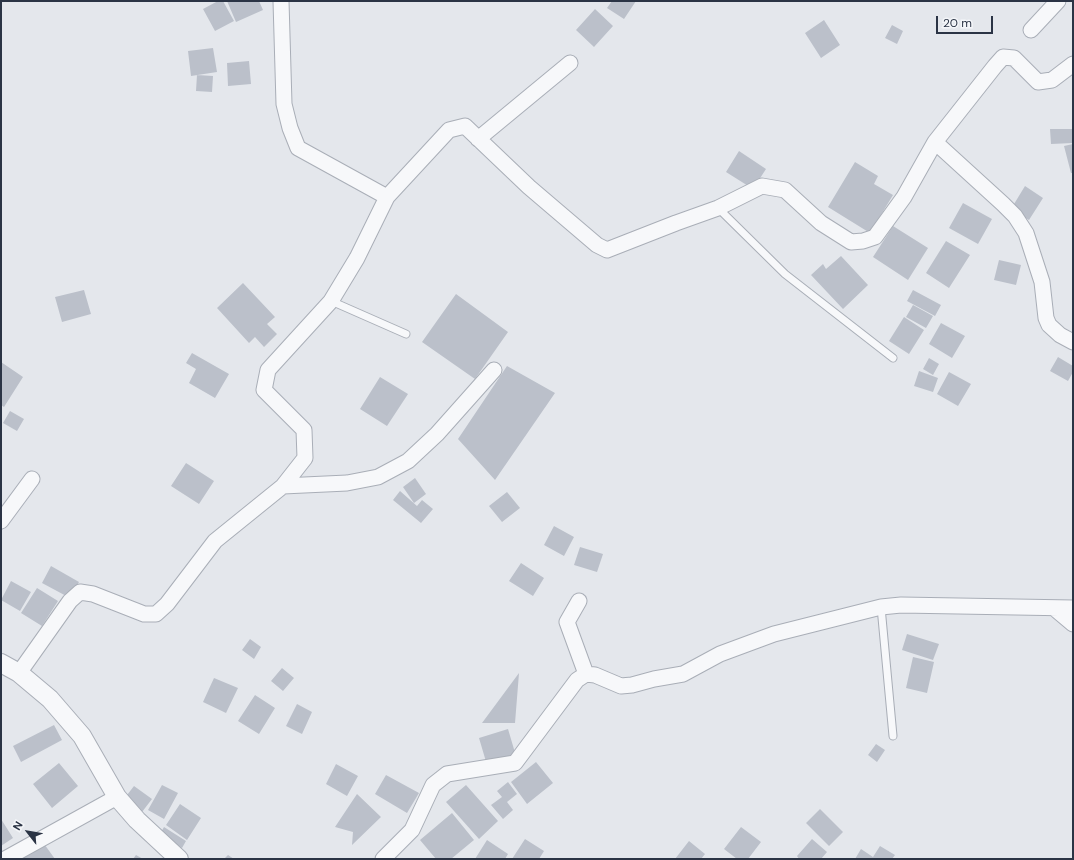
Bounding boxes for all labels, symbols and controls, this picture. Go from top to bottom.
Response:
scale bar [938,8,995,34]
text: 20 m [943,15,972,31]
north arrow [8,812,48,852]
text: N [10,819,26,833]

